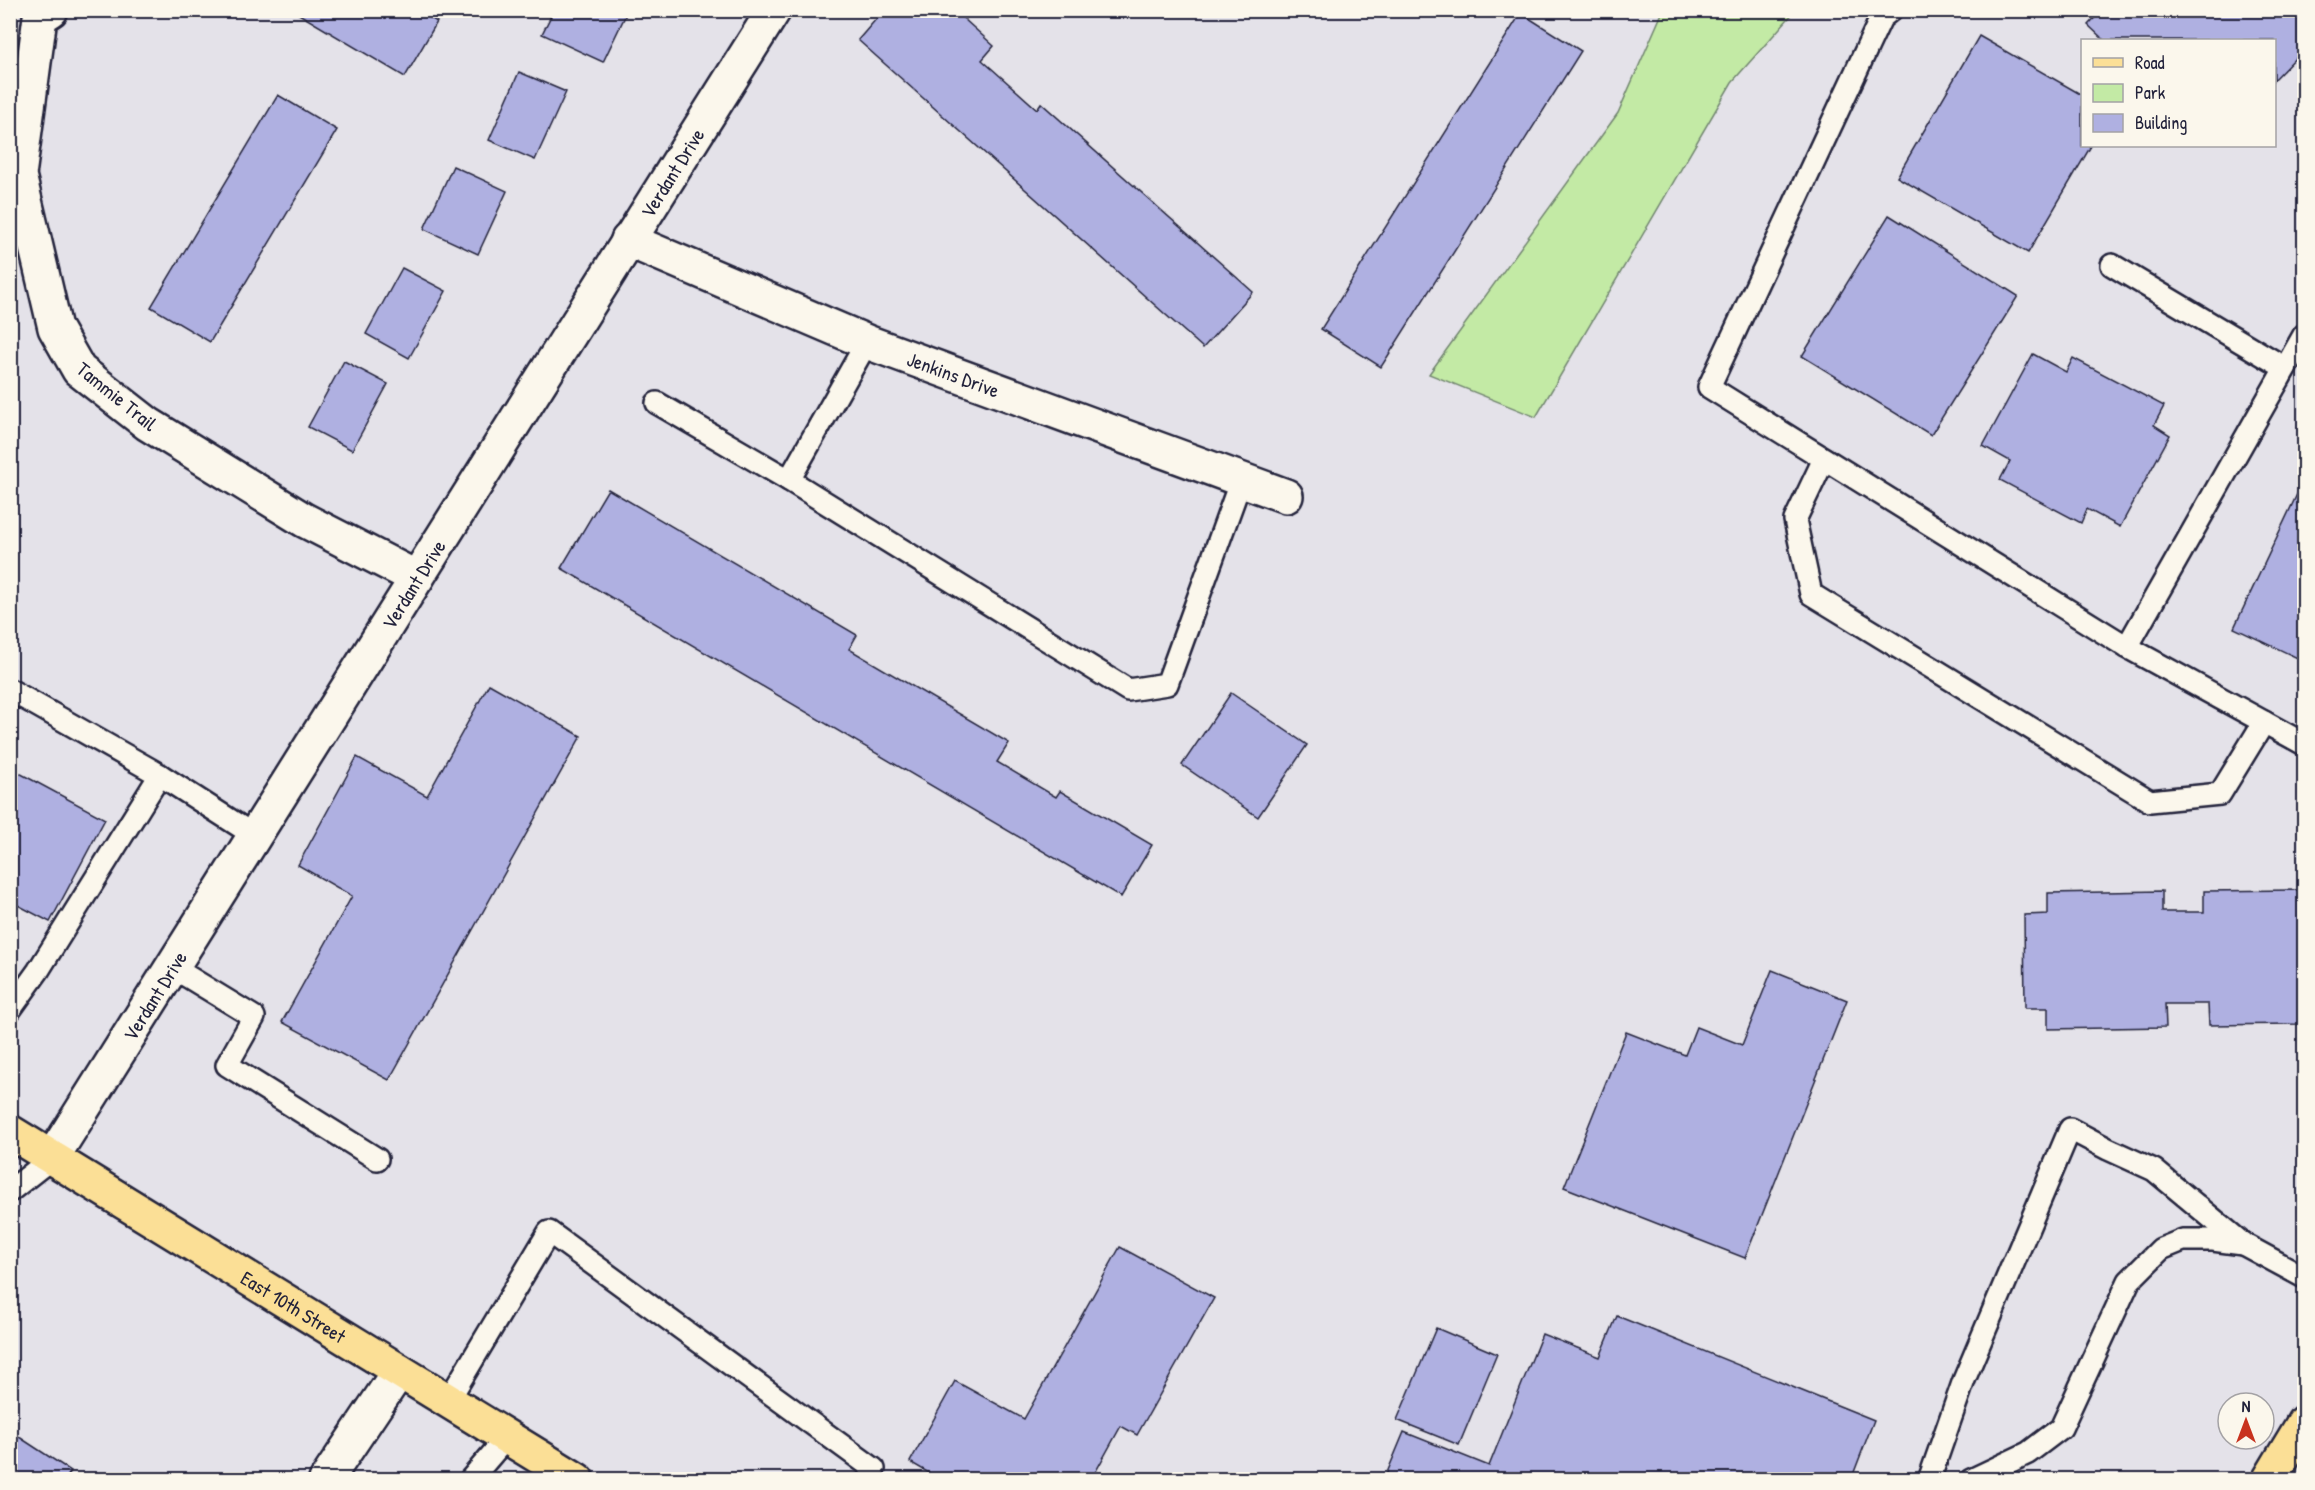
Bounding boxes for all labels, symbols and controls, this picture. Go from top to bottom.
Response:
legend [2081,39,2276,147]
text: Road [2135,50,2165,75]
text: Park [2135,80,2166,105]
text: Building [2135,110,2187,135]
street label: Verdant Drive [633,123,710,223]
street label: Jenkins Drive [904,345,1003,403]
street label: Tammie Trail [71,355,163,437]
street label: Verdant Drive [375,534,451,634]
street label: Verdant Drive [116,946,192,1045]
street label: East 10th Street [236,1264,352,1349]
north arrow [2216,1391,2276,1451]
text: N [2242,1395,2251,1417]

